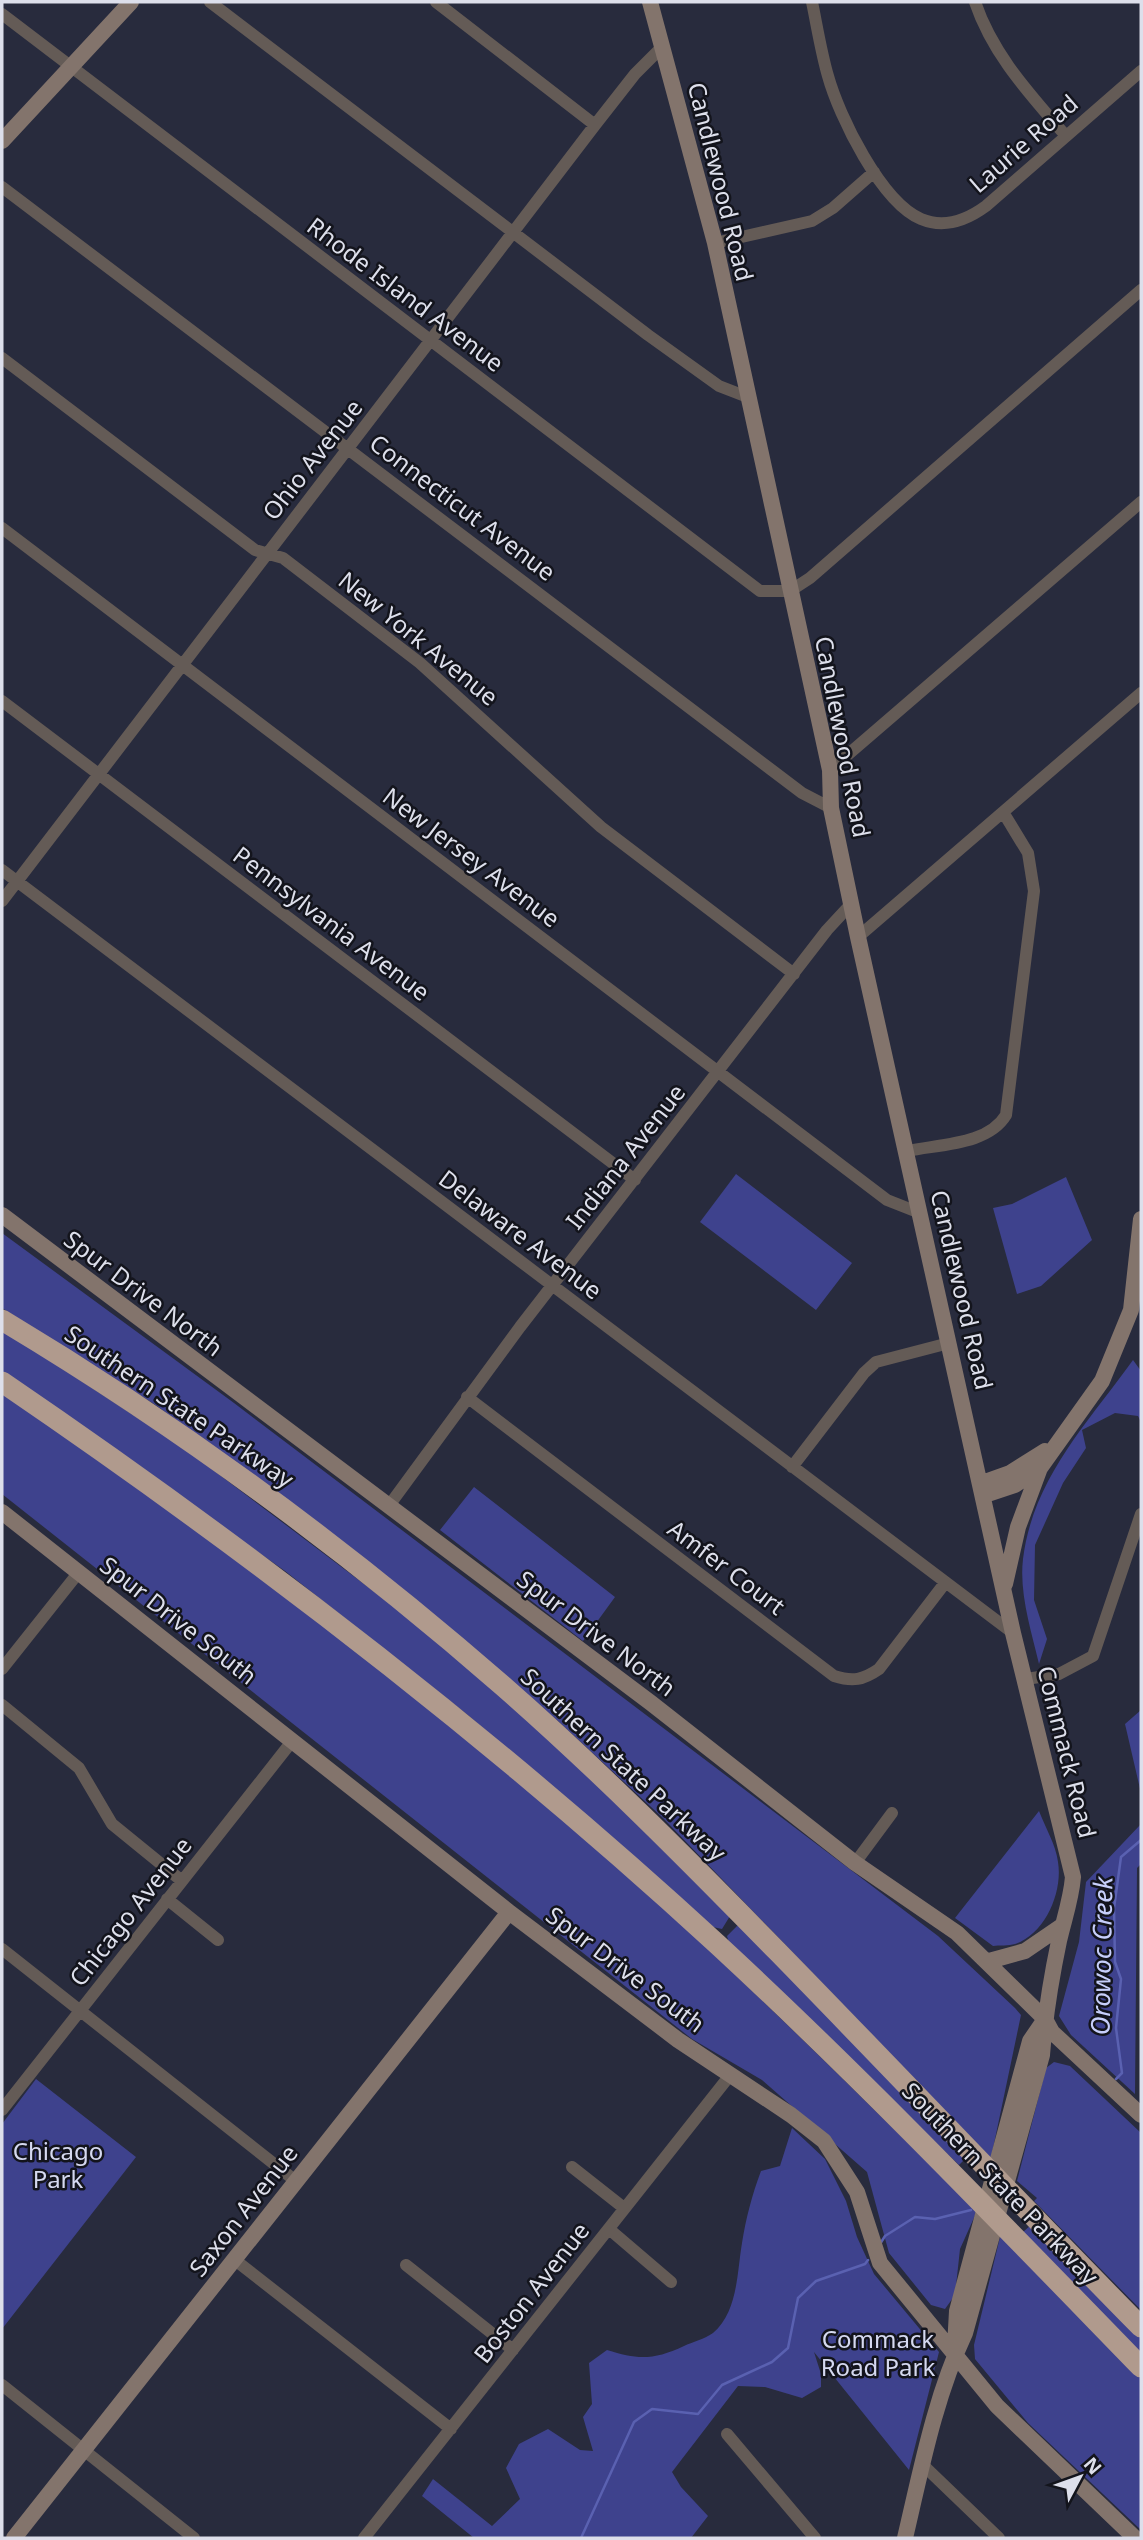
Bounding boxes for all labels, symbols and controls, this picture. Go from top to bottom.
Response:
street label: Candlewood Road [681,79,762,285]
street label: Laurie Road [961,86,1085,199]
street label: Rhode Island Avenue [301,209,511,379]
street label: Ohio Avenue [254,392,369,526]
street label: Connecticut Avenue [363,426,563,588]
street label: New York Avenue [332,563,506,713]
street label: Candlewood Road [808,633,879,840]
street label: New Jersey Avenue [377,779,567,934]
street label: Pennsylvania Avenue [227,838,437,1008]
street label: Indiana Avenue [558,1076,692,1236]
street label: Delaware Avenue [433,1161,609,1306]
street label: Candlewood Road [923,1187,1001,1393]
street label: Spur Drive North [58,1222,230,1363]
street label: Southern State Parkway [59,1317,301,1495]
street label: Amfer Court [662,1512,793,1622]
street label: Spur Drive South [94,1548,264,1691]
street label: Spur Drive North [511,1562,683,1703]
street label: Southern State Parkway [514,1660,734,1868]
street label: Commack Road [1030,1662,1105,1841]
street label: Chicago Avenue [61,1830,199,1993]
water label: Orowoc Creek [1082,1875,1120,2036]
street label: Spur Drive South [540,1898,712,2039]
street label: Southern State Parkway [896,2075,1107,2292]
park label: Chicago Park [13,2134,103,2195]
street label: Saxon Avenue [181,2137,305,2283]
street label: Boston Avenue [465,2215,596,2369]
park label: Commack Road Park [821,2322,935,2383]
north arrow [1045,2442,1115,2512]
text: N [1078,2451,1108,2480]

